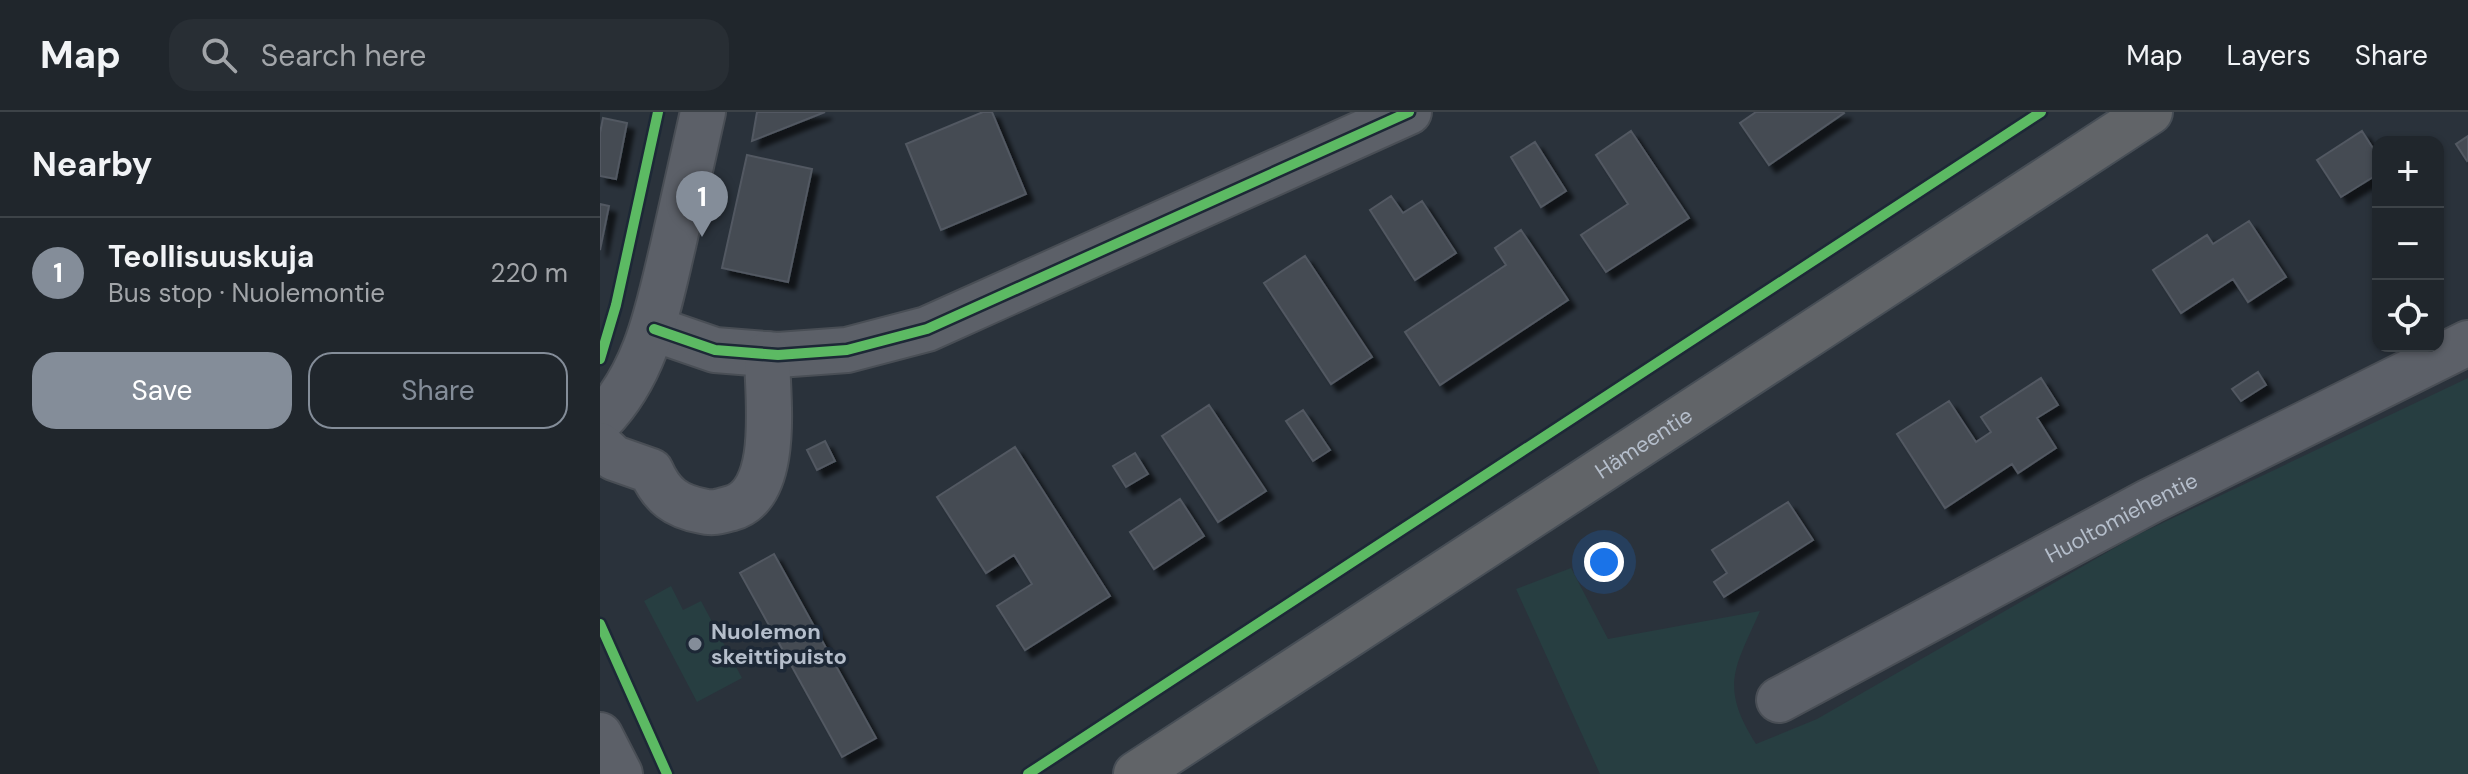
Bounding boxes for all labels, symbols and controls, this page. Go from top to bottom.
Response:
search box [169,19,729,91]
text: Map [40,30,121,80]
icon: search [197,33,241,77]
text: Search here [261,36,426,75]
text: Map [2126,37,2183,74]
text: Layers [2227,37,2311,74]
text: Share [2355,37,2428,74]
map controls [2372,136,2444,352]
button: + [2372,136,2444,208]
text: Nearby [32,142,152,187]
pin: 1 [676,171,728,237]
button: − [2372,208,2444,280]
text: Teollisuuskuja [108,237,314,276]
text: 1 [53,256,63,290]
text: 220 m [490,256,568,290]
text: Bus stop · Nuolemontie [108,276,385,310]
button: locate [2372,280,2444,352]
button: Save [32,352,292,429]
button: Share [308,352,568,429]
street label: Hämeentie [1589,400,1698,485]
street label: Huoltomiehentie [2040,465,2202,569]
your location [1584,542,1624,582]
place label: Nuolemon skeittipuisto [711,617,847,671]
marker: Nuolemon skeittipuisto [686,635,704,653]

